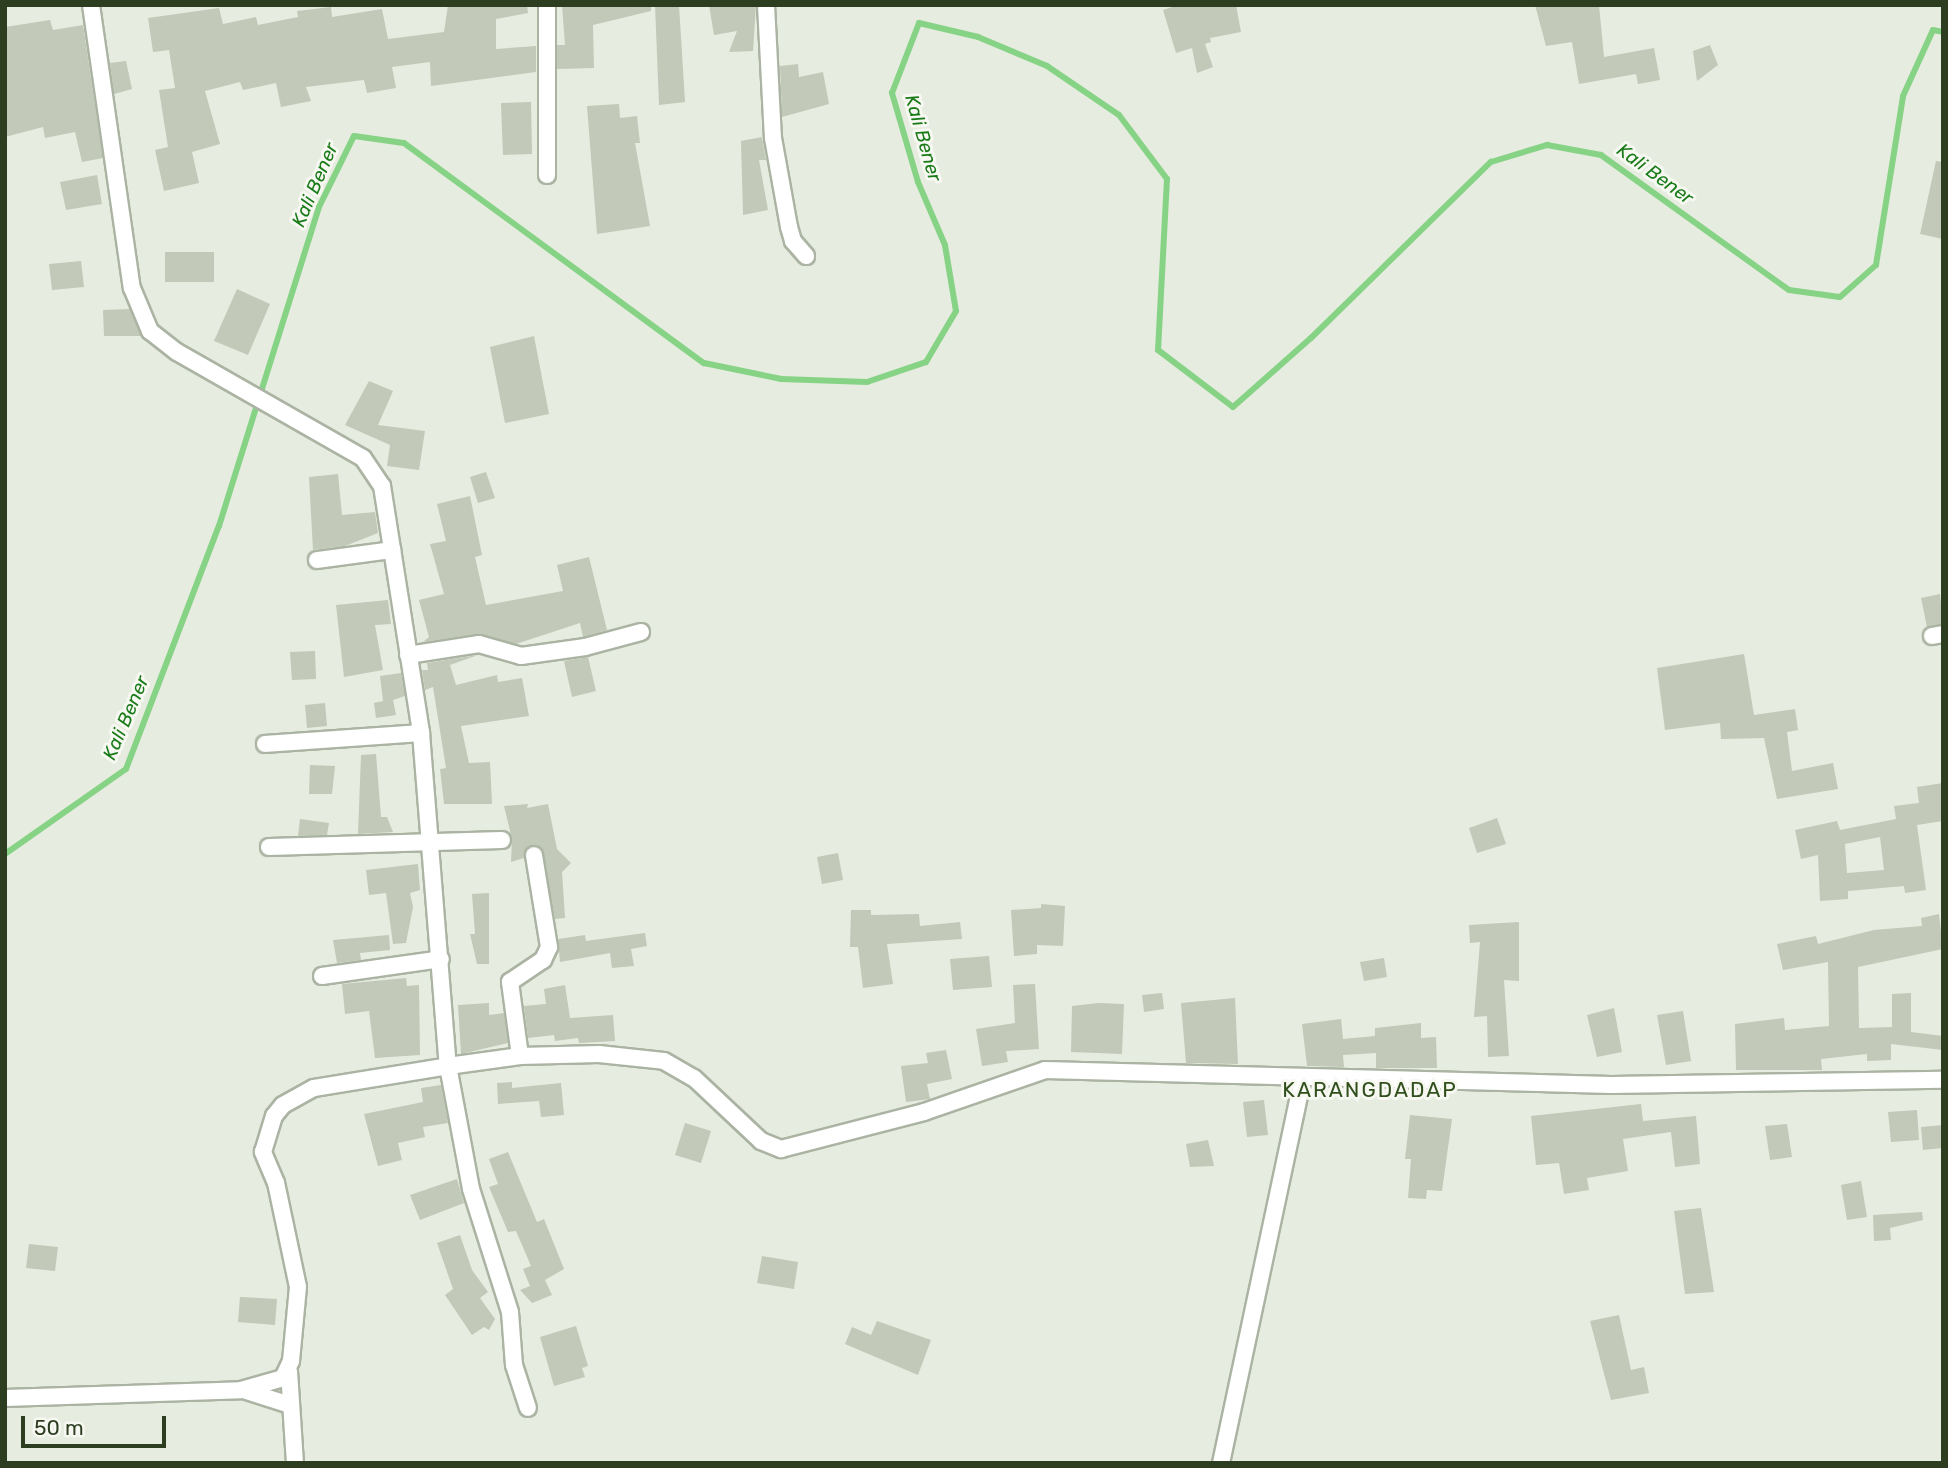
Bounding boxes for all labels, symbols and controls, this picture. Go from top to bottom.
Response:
water label: Kali Bener [900,92,946,184]
water label: Kali Bener [1612,139,1698,209]
water label: Kali Bener [287,140,343,230]
water label: Kali Bener [98,673,154,763]
district label: KARANGDADAP [1284,1077,1456,1103]
scale bar [24,1402,170,1446]
text: 50 m [34,1415,84,1440]

